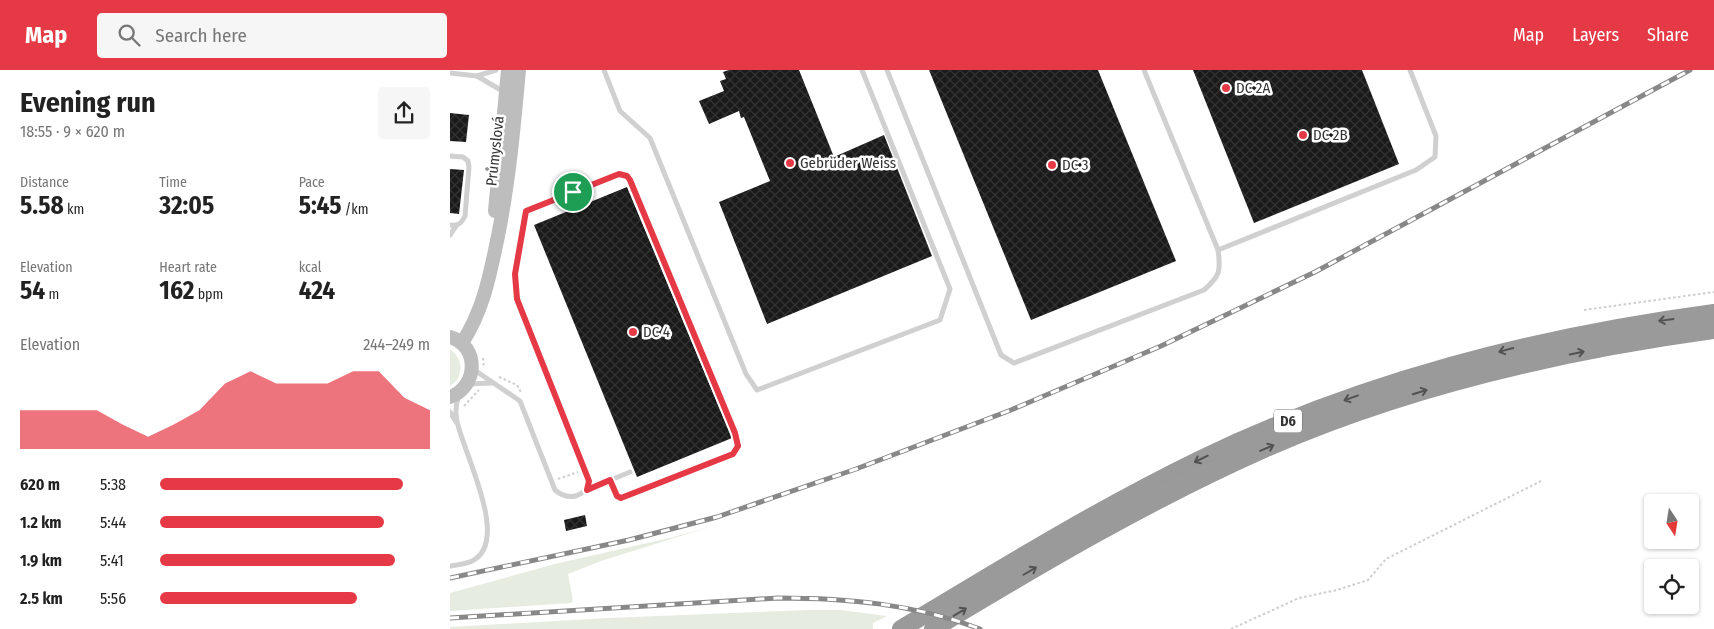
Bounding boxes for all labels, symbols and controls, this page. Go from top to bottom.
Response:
search box [97,13,447,58]
text: Map [25,21,67,49]
icon: search [115,21,143,49]
text: Search here [155,24,247,47]
text: Map [1513,24,1544,46]
text: Layers [1572,24,1619,46]
text: Share [1647,24,1689,46]
place label: DC 2A [1236,79,1270,97]
marker: DC 2A [1220,82,1232,94]
text: Evening run [20,86,156,119]
button: share [378,87,430,139]
street label: Průmyslová [482,115,508,187]
text: 18:55 · 9 × 620 m [20,122,125,141]
place label: DC 2B [1313,126,1348,144]
marker: DC 2B [1297,129,1309,141]
place label: Gebrüder Weiss [800,154,896,172]
place label: DC 3 [1062,156,1089,174]
marker: Gebrüder Weiss [784,157,796,169]
marker: DC 3 [1046,159,1058,171]
pin [552,171,594,213]
text: Distance [20,174,69,191]
text: Time [159,174,187,191]
text: Pace [299,174,325,191]
icon: arrive [559,178,587,206]
text: 5.58 [20,191,64,221]
text: 32:05 [159,191,214,221]
text: 5:45 [299,191,341,221]
text: km [64,201,84,218]
text: /km [341,201,369,218]
text: Elevation [20,259,73,276]
text: Heart rate [159,259,217,276]
text: kcal [299,259,321,276]
text: 54 [20,276,45,306]
text: 162 [159,276,194,306]
text: 424 [299,276,335,306]
text: m [45,286,59,303]
text: bpm [194,286,223,303]
one-way arrow [1658,315,1674,325]
place label: DC 4 [643,323,670,341]
marker: DC 4 [627,326,639,338]
text: Elevation [20,335,80,354]
text: 244–249 m [363,335,430,354]
one-way arrow [1498,346,1514,355]
one-way arrow [1569,348,1585,357]
one-way arrow [1412,387,1428,397]
one-way arrow [1343,393,1359,403]
road number: D6 [1274,410,1302,432]
one-way arrow [1259,443,1274,452]
one-way arrow [1193,455,1208,465]
text: 620 m [20,475,60,494]
text: 5:38 [100,475,126,494]
north arrow [1644,494,1699,549]
map controls [1644,494,1699,614]
text: 1.2 km [20,513,62,532]
text: 5:44 [100,513,126,532]
text: 1.9 km [20,551,62,570]
text: 5:41 [100,551,124,570]
button: locate [1644,559,1699,614]
one-way arrow [1023,566,1037,576]
text: 2.5 km [20,589,63,608]
text: 5:56 [100,589,126,608]
one-way arrow [953,607,967,617]

